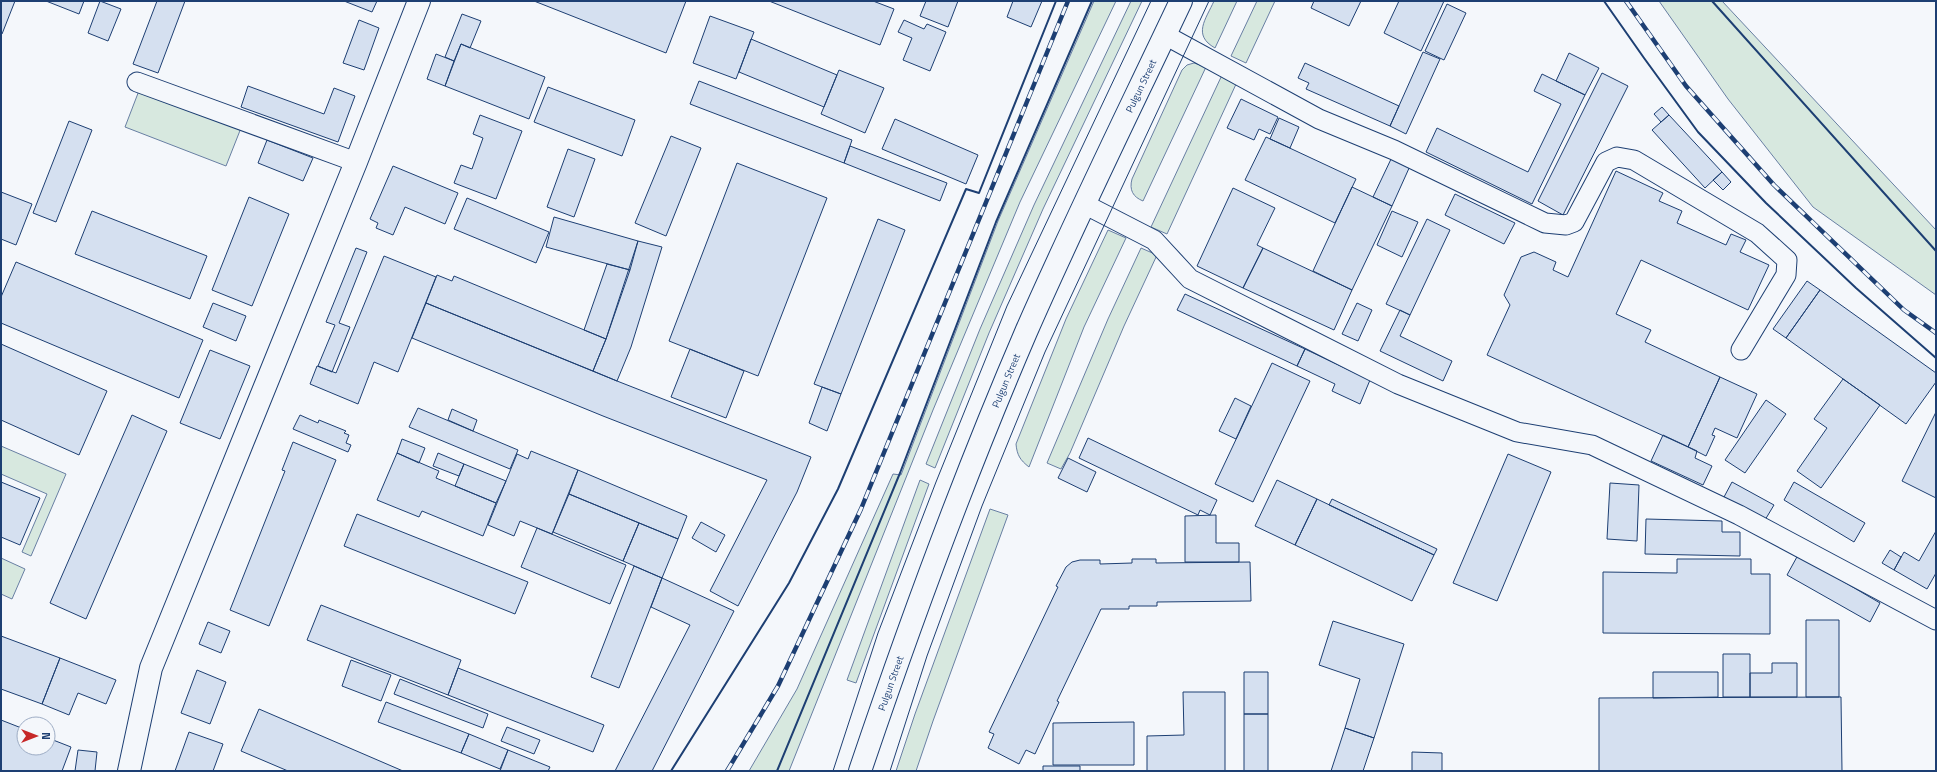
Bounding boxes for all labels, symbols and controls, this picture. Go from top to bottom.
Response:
street label: Pulgun Street [1122,56,1160,115]
street label: Pulgun Street [988,351,1024,410]
street label: Pulgun Street [874,653,908,713]
north arrow [16,716,56,756]
text: N [38,732,54,740]

